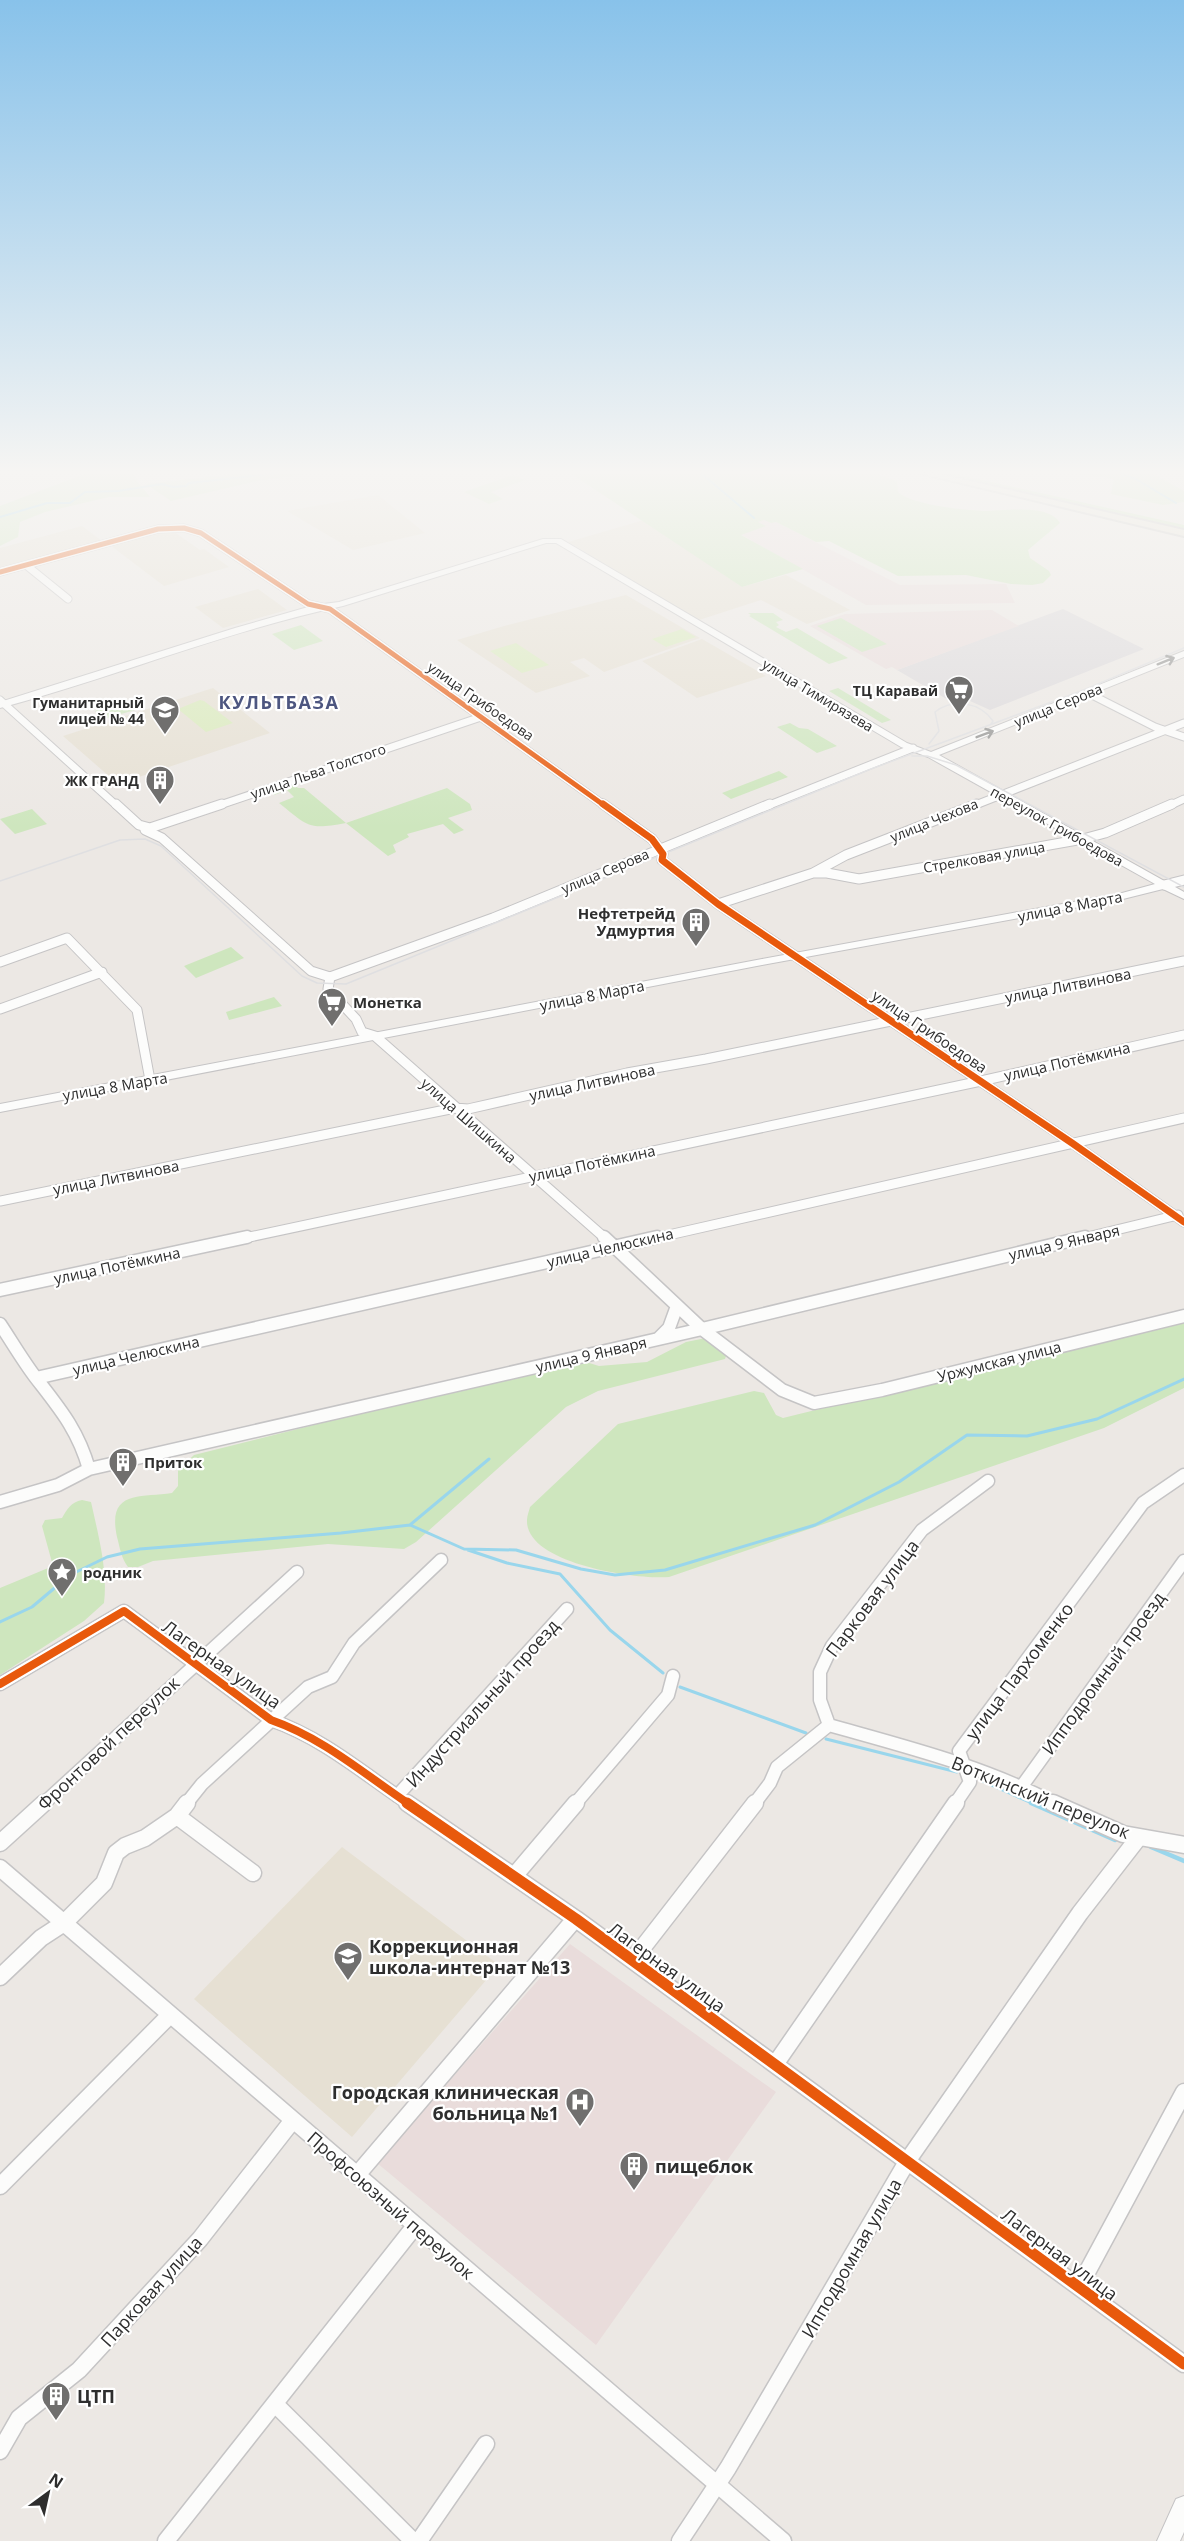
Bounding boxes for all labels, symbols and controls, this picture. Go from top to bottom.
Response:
street label: улица Тимирязева [759,654,877,736]
one-way arrow [1156,655,1175,666]
street label: улица Грибоедова [424,657,538,745]
supermarket icon: ТЦ Каравай [943,674,975,716]
street label: улица Серова [1011,679,1105,731]
place label: ТЦ Каравай [853,681,938,700]
district label: КУЛЬТБАЗА [219,690,339,714]
place label: Гуманитарный лицей № 44 [32,693,144,728]
school or university icon: Гуманитарный лицей № 44 [149,694,181,736]
one-way arrow [975,728,994,739]
street label: улица Льва Толстого [248,739,388,803]
building icon: ЖК ГРАНД [144,764,176,806]
place label: ЖК ГРАНД [65,771,139,790]
street label: переулок Грибоедова [987,782,1127,870]
street label: улица Чехова [887,794,981,846]
street label: Стрелковая улица [922,837,1046,877]
street label: улица Серова [558,844,652,898]
street label: улица 8 Марта [1016,886,1124,926]
place label: Нефтетрейд Удмуртия [578,903,675,940]
building icon: Нефтетрейд Удмуртия [680,906,712,948]
street label: улица Литвинова [1003,963,1133,1007]
street label: улица 8 Марта [538,975,646,1015]
street label: улица Грибоедова [869,985,991,1077]
supermarket icon: Монетка [316,986,348,1028]
place label: Монетка [353,992,422,1012]
street label: улица Потёмкина [1002,1037,1132,1085]
street label: улица Литвинова [527,1059,657,1105]
street label: улица 8 Марта [61,1067,169,1105]
street label: улица Шишкина [417,1073,521,1167]
street label: улица Потёмкина [527,1140,657,1186]
street label: улица Литвинова [51,1155,181,1199]
street label: улица 9 Января [1007,1220,1121,1264]
street label: улица Челюскина [545,1223,675,1271]
street label: улица Потёмкина [52,1242,182,1288]
street label: улица Челюскина [71,1331,201,1379]
street label: улица 9 Января [534,1332,648,1376]
street label: Уржумская улица [935,1336,1063,1386]
building icon: Приток [107,1446,139,1488]
place label: Приток [144,1452,203,1472]
street label: Парковая улица [820,1534,924,1662]
place icon: родник [46,1556,78,1598]
place label: родник [83,1562,142,1582]
street label: Ипподромный проезд [1036,1587,1170,1759]
street label: улица Пархоменко [959,1598,1079,1744]
street label: Лагерная улица [158,1614,286,1714]
street label: Индустриальный проезд [400,1614,564,1792]
street label: Фронтовой переулок [32,1670,185,1815]
street label: Воткинский переулок [948,1750,1134,1844]
street label: Лагерная улица [603,1916,731,2018]
place label: Коррекционная школа-интернат №13 [369,1934,570,1979]
school or university icon: Коррекционная школа-интернат №13 [332,1940,364,1982]
place label: Городская клиническая больница №1 [332,2080,559,2125]
hospital icon: Городская клиническая больница №1 [564,2086,596,2128]
street label: Профсоюзный переулок [302,2126,480,2285]
building icon: пищеблок [618,2150,650,2192]
place label: пищеблок [655,2154,754,2178]
street label: Ипподромная улица [796,2174,906,2342]
street label: Лагерная улица [997,2202,1123,2306]
street label: Парковая улица [95,2230,207,2352]
building icon: ЦТП [40,2380,72,2422]
place label: ЦТП [77,2384,115,2408]
north arrow [18,2463,78,2523]
text: N [45,2468,68,2493]

